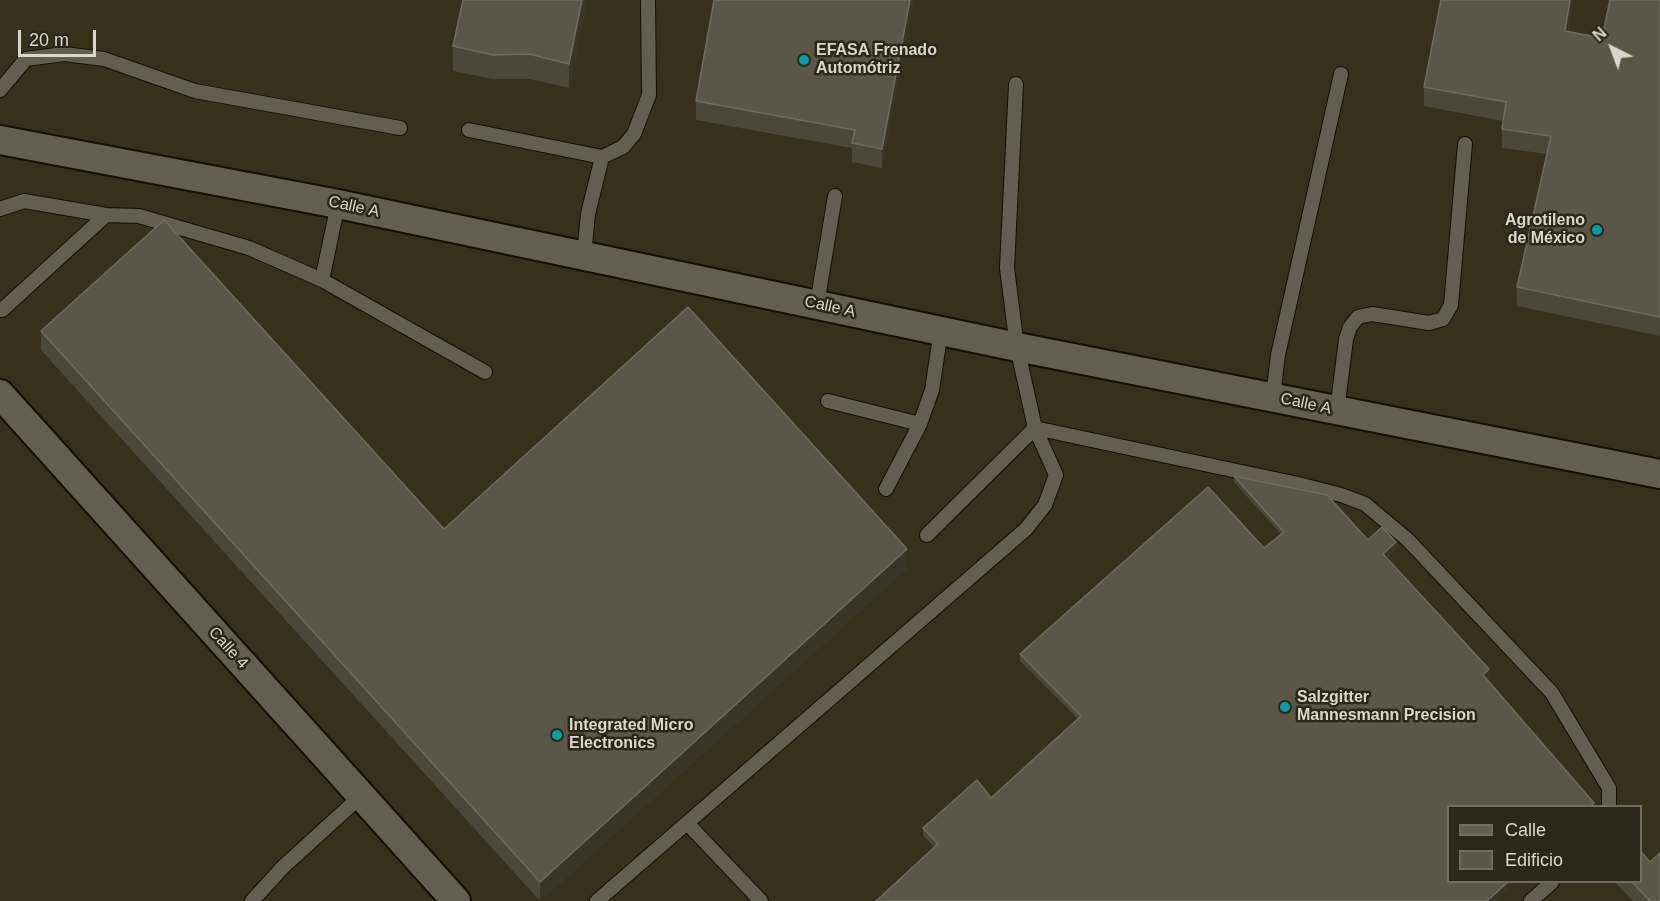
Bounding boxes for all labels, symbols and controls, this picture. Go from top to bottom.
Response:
scale bar [21,18,99,56]
north arrow [1582,18,1642,78]
text: N [1590,24,1610,44]
text: 20 m [29,30,69,50]
place label: EFASA Frenado Automótriz [816,41,937,79]
marker: EFASA Frenado Automótriz [797,53,811,67]
street label: Calle A [327,192,381,222]
place label: Agrotileno de México [1505,211,1585,249]
marker: Agrotileno de México [1590,223,1604,237]
street label: Calle A [803,292,857,322]
street label: Calle A [1279,389,1333,419]
street label: Calle 4 [204,623,252,673]
place label: Salzgitter Mannesmann Precision [1297,688,1476,726]
marker: Salzgitter Mannesmann Precision [1278,700,1292,714]
place label: Integrated Micro Electronics [569,716,693,754]
marker: Integrated Micro Electronics [550,728,564,742]
legend [1447,805,1642,883]
text: Calle [1505,820,1546,840]
text: Edificio [1505,850,1563,870]

